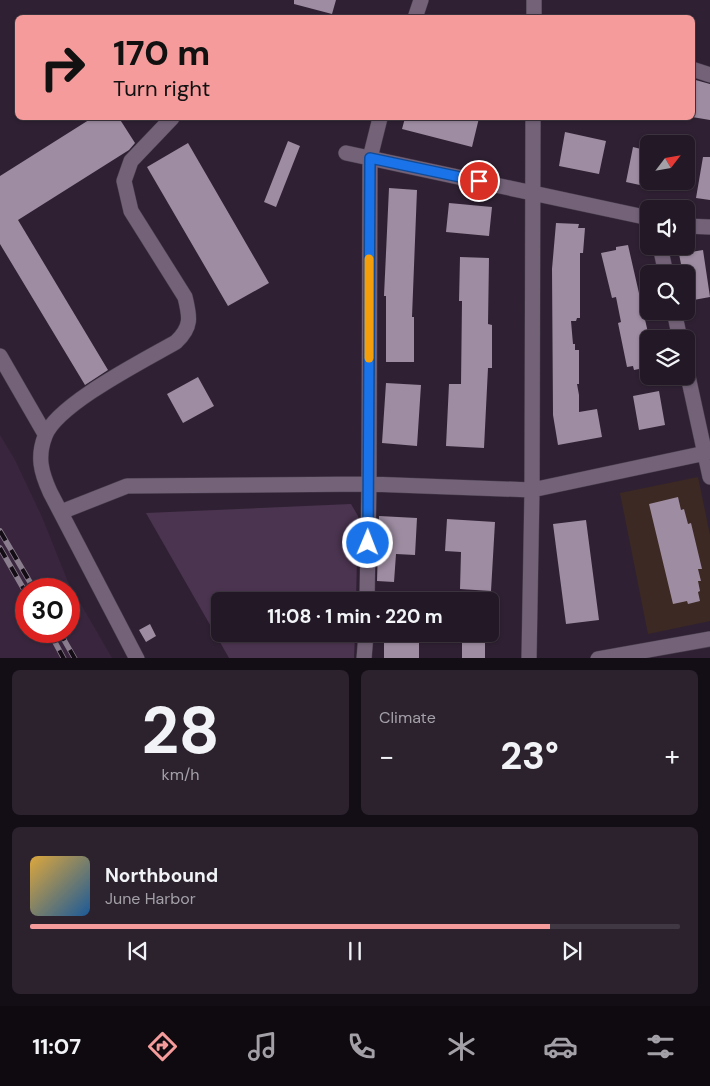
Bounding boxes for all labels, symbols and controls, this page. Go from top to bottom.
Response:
text: 170 m [113,30,210,76]
icon: right [30,35,95,100]
text: Turn right [113,74,210,103]
north arrow [640,135,695,190]
map controls [640,135,695,385]
pin [458,160,500,202]
icon: arrive [465,167,493,195]
button: sound [640,200,695,255]
button: search [640,265,695,320]
button: layers [640,330,695,385]
position arrow [341,516,393,568]
speed limit sign: 30 [15,578,80,643]
text: 11:08 · 1 min · 220 m [267,604,443,629]
text: 28 [141,689,220,773]
text: Climate [379,707,436,728]
text: 23° [500,731,559,781]
text: − [379,738,394,775]
text: + [665,738,680,775]
text: km/h [162,764,199,785]
text: Northbound [105,863,218,888]
text: June Harbor [105,888,196,909]
icon: previous [124,937,152,965]
icon: pause [341,937,369,965]
icon: next [558,937,586,965]
icon: directions [145,1029,180,1064]
icon: music [245,1029,280,1064]
icon: phone [344,1029,379,1064]
icon: climate [444,1029,479,1064]
icon: car [543,1029,578,1064]
icon: filters [643,1029,678,1064]
text: 11:07 [32,1032,81,1061]

